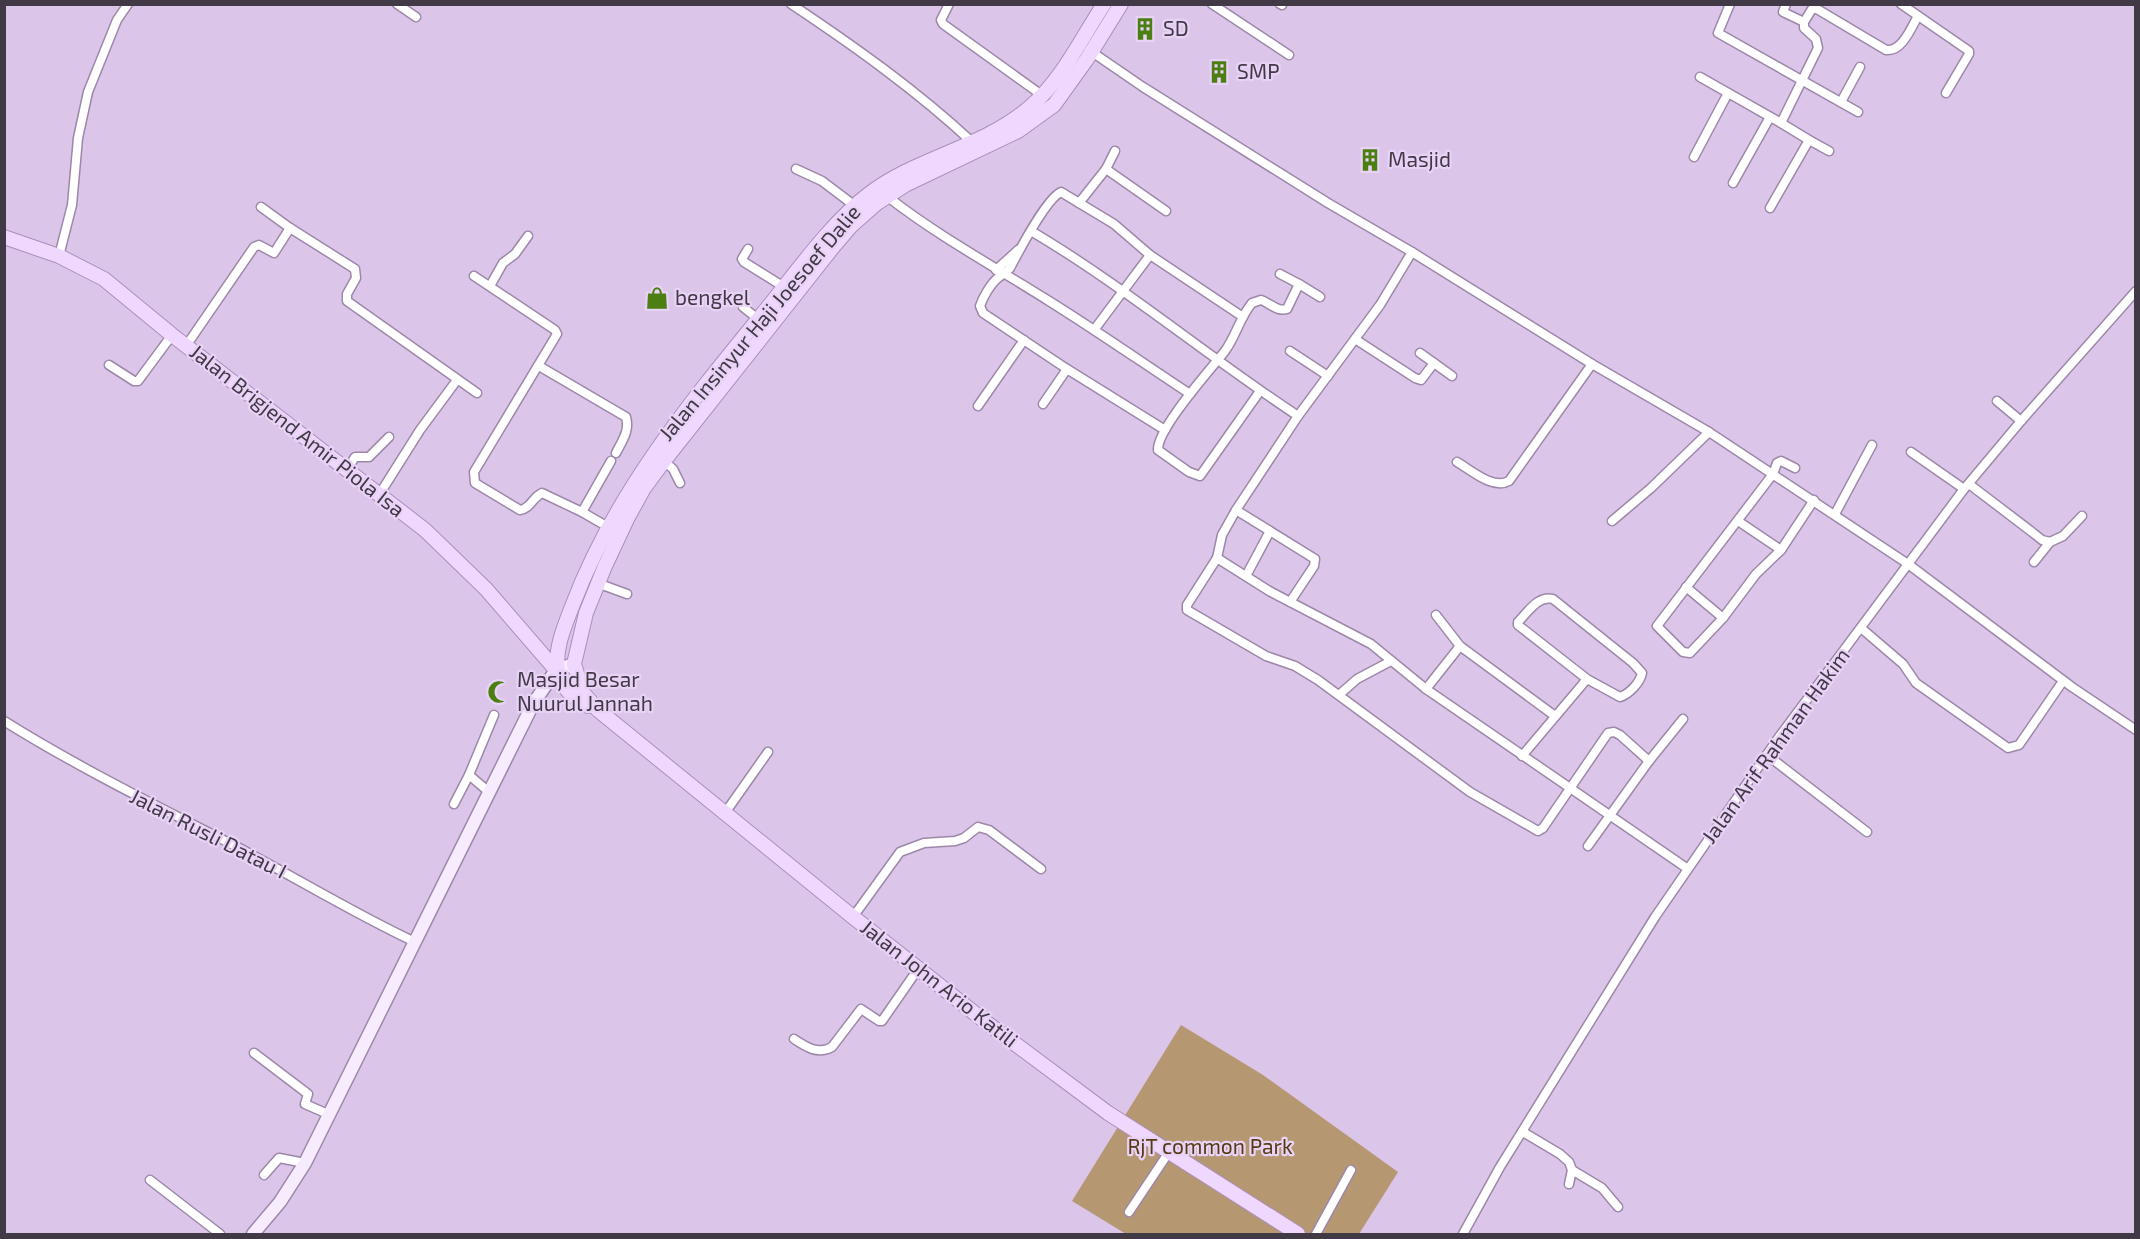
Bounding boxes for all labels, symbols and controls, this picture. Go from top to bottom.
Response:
place label: SD [1163,15,1189,40]
building icon: SD [1132,16,1158,42]
place label: SMP [1237,58,1280,83]
building icon: SMP [1206,59,1232,85]
place label: Masjid [1388,146,1451,172]
building icon: Masjid [1357,147,1383,173]
street label: Jalan Insinyur Haji Joesoef Dalie [653,199,866,446]
place label: bengkel [675,284,751,309]
shop icon: bengkel [644,285,670,311]
street label: Jalan Brigjend Amir Piola Isa [185,338,410,522]
street label: Jalan Arif Rahman Hakim [1696,643,1854,848]
place label: Masjid Besar Nuurul Jannah [517,666,653,715]
mosque icon: Masjid Besar Nuurul Jannah [486,679,512,705]
street label: Jalan Rusli Datau I [126,782,291,883]
street label: Jalan John Ario Katili [856,914,1023,1052]
park label: RjT common Park [1127,1133,1293,1159]

